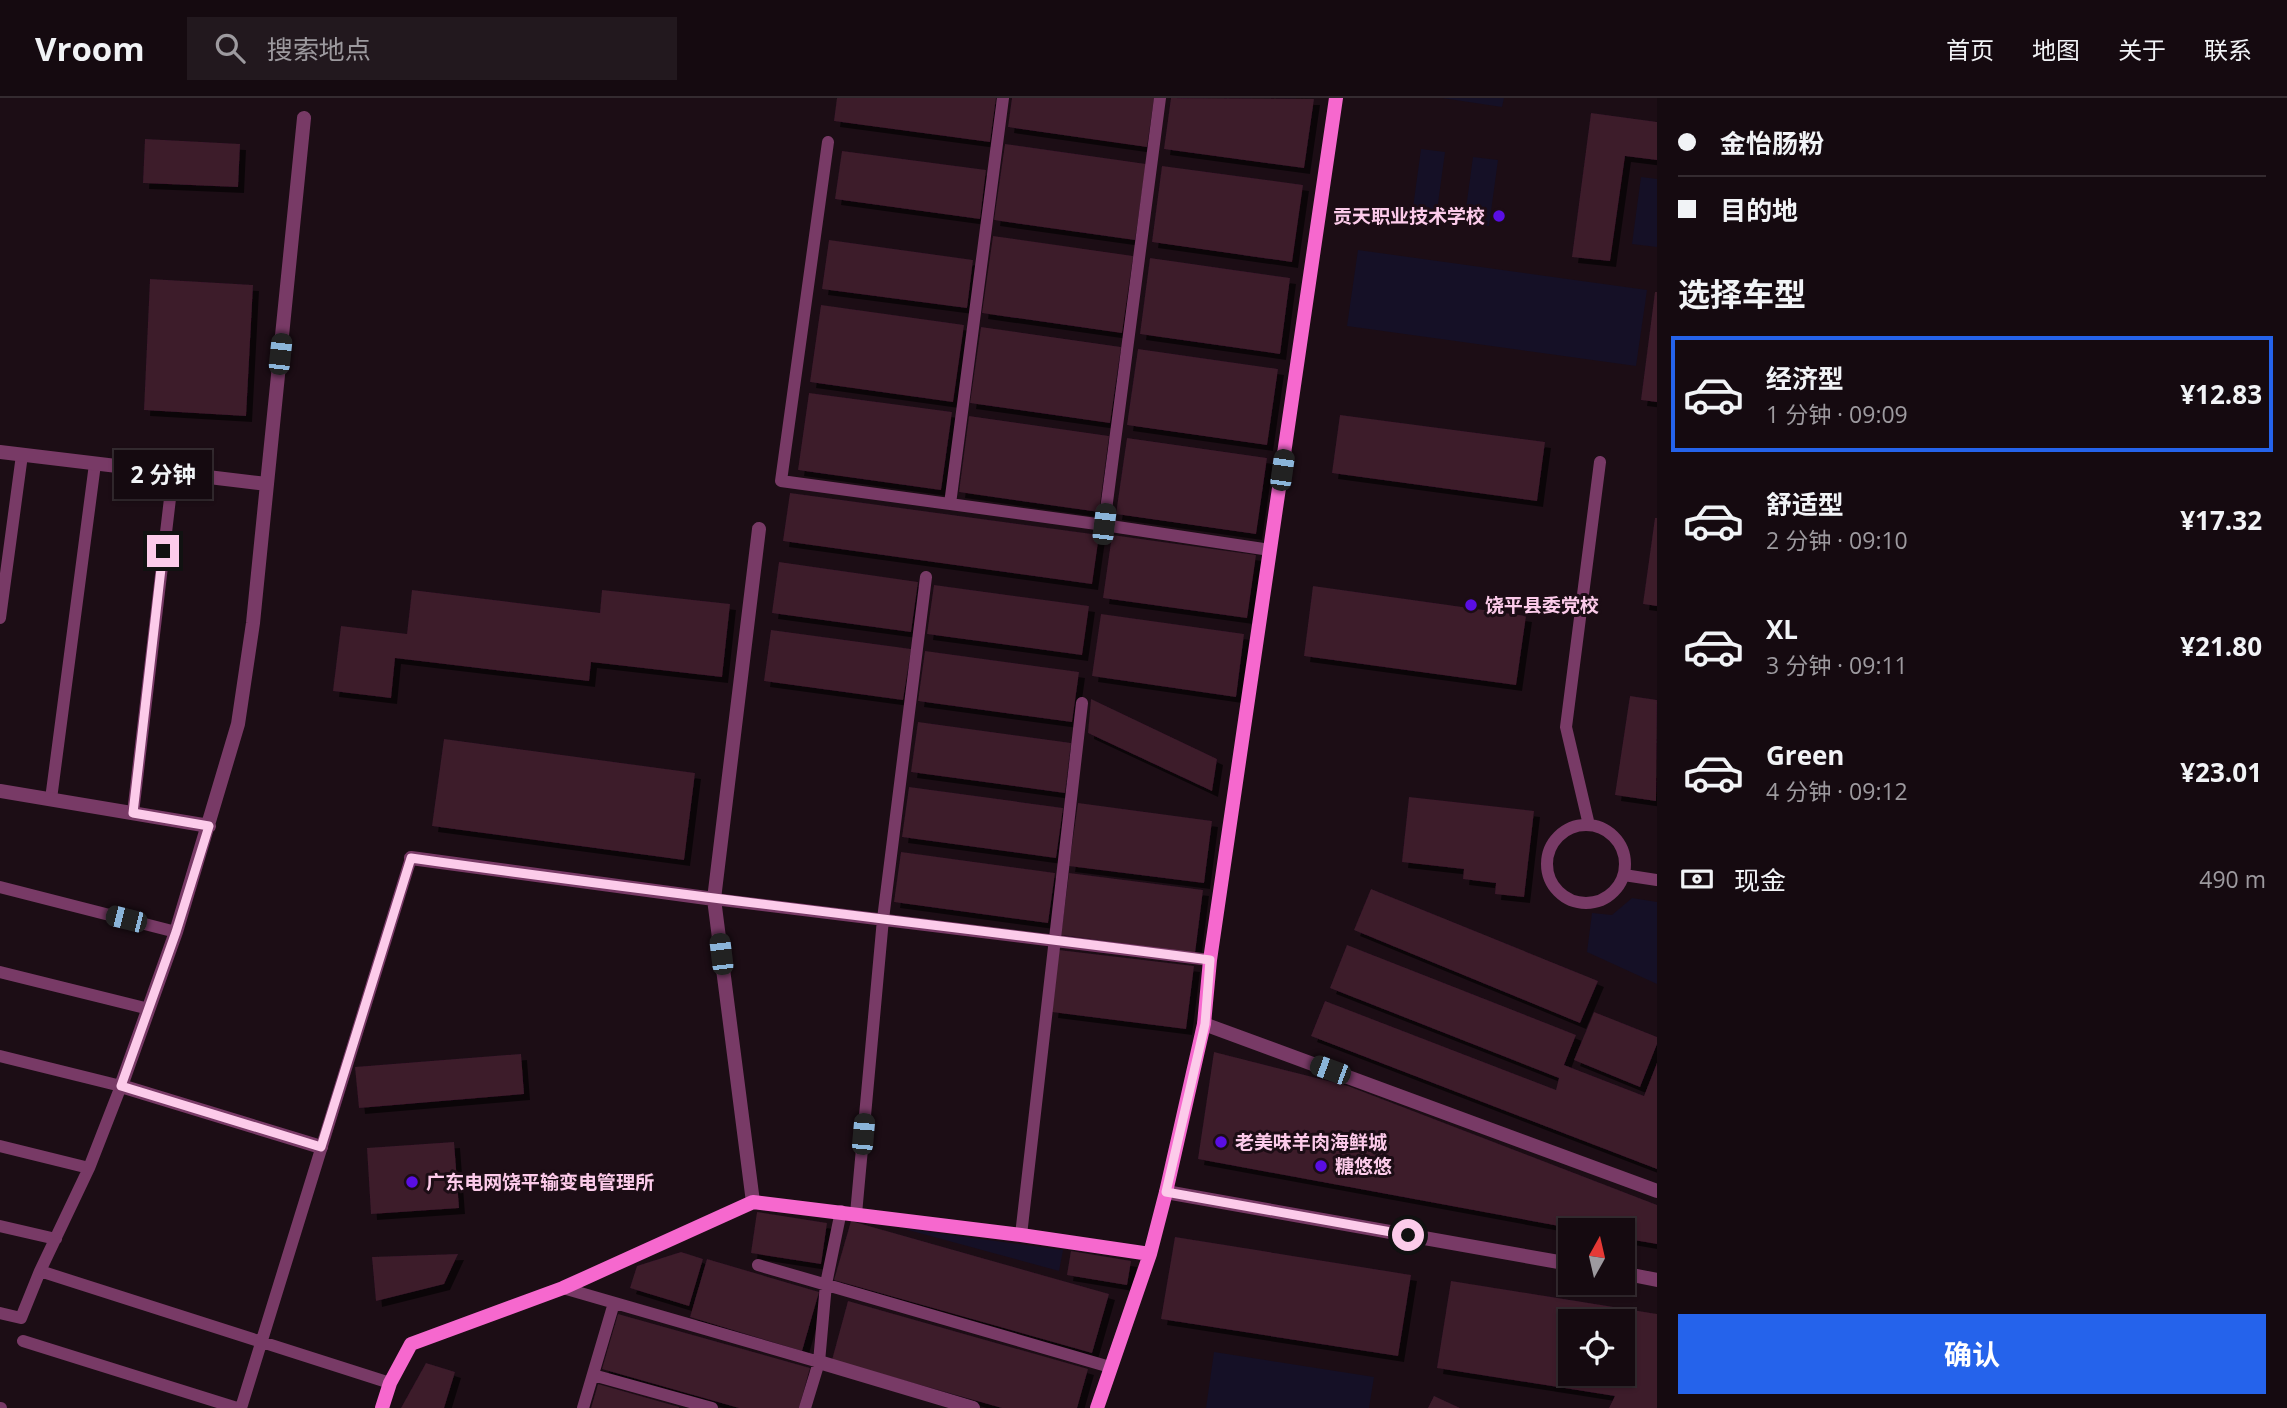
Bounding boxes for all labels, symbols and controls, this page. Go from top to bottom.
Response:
search box [187,17,677,80]
text: Vroom [35,26,145,71]
icon: search [211,29,249,67]
text: 搜索地点 [267,31,371,67]
text: 首页 [1946,33,1994,66]
text: 地图 [2032,33,2080,66]
text: 关于 [2118,33,2166,66]
text: 联系 [2204,33,2252,66]
text: 金怡肠粉 [1720,125,1824,161]
text: 目的地 [1720,192,1798,228]
place label: 贡天职业技术学校 [1333,203,1485,229]
marker: 贡天职业技术学校 [1491,208,1507,224]
text: 选择车型 [1678,272,1806,315]
car [268,332,293,376]
text: 经济型 [1766,360,1844,396]
icon: car [1682,363,1745,426]
text: ¥12.83 [2180,376,2262,412]
text: 1 分钟 · 09:09 [1766,398,1908,430]
car [1269,448,1296,492]
callout: 2 分钟 [114,449,212,498]
text: 2 分钟 [130,458,196,490]
text: 舒适型 [1766,486,1844,522]
icon: car [1682,489,1745,552]
car [1092,502,1117,546]
text: ¥17.32 [2180,502,2262,538]
text: 2 分钟 · 09:10 [1766,524,1908,556]
route end [147,535,179,567]
place label: 饶平县委党校 [1485,592,1599,618]
marker: 饶平县委党校 [1463,597,1479,613]
text: XL [1766,611,1798,647]
icon: car [1682,615,1745,678]
text: ¥21.80 [2180,628,2262,664]
text: 3 分钟 · 09:11 [1766,649,1908,681]
text: Green [1766,737,1844,773]
icon: car [1682,741,1745,804]
text: ¥23.01 [2180,754,2262,790]
text: 4 分钟 · 09:12 [1766,775,1908,807]
icon: cash [1678,860,1716,898]
text: 现金 [1734,862,1786,898]
text: 490 m [2199,863,2266,895]
car [104,904,149,934]
car [709,932,734,976]
car [1307,1053,1354,1087]
car [851,1112,876,1156]
place label: 老美味羊肉海鲜城 [1235,1129,1387,1155]
marker: 老美味羊肉海鲜城 [1213,1134,1229,1150]
place label: 糖悠悠 [1335,1153,1392,1179]
marker: 糖悠悠 [1313,1158,1329,1174]
place label: 广东电网饶平输变电管理所 [426,1169,654,1195]
marker: 广东电网饶平输变电管理所 [404,1174,420,1190]
north arrow [1558,1218,1634,1295]
map controls [1558,1218,1635,1386]
route start [1392,1219,1424,1251]
button: locate [1558,1309,1635,1386]
button: 确认 [1678,1314,2266,1394]

